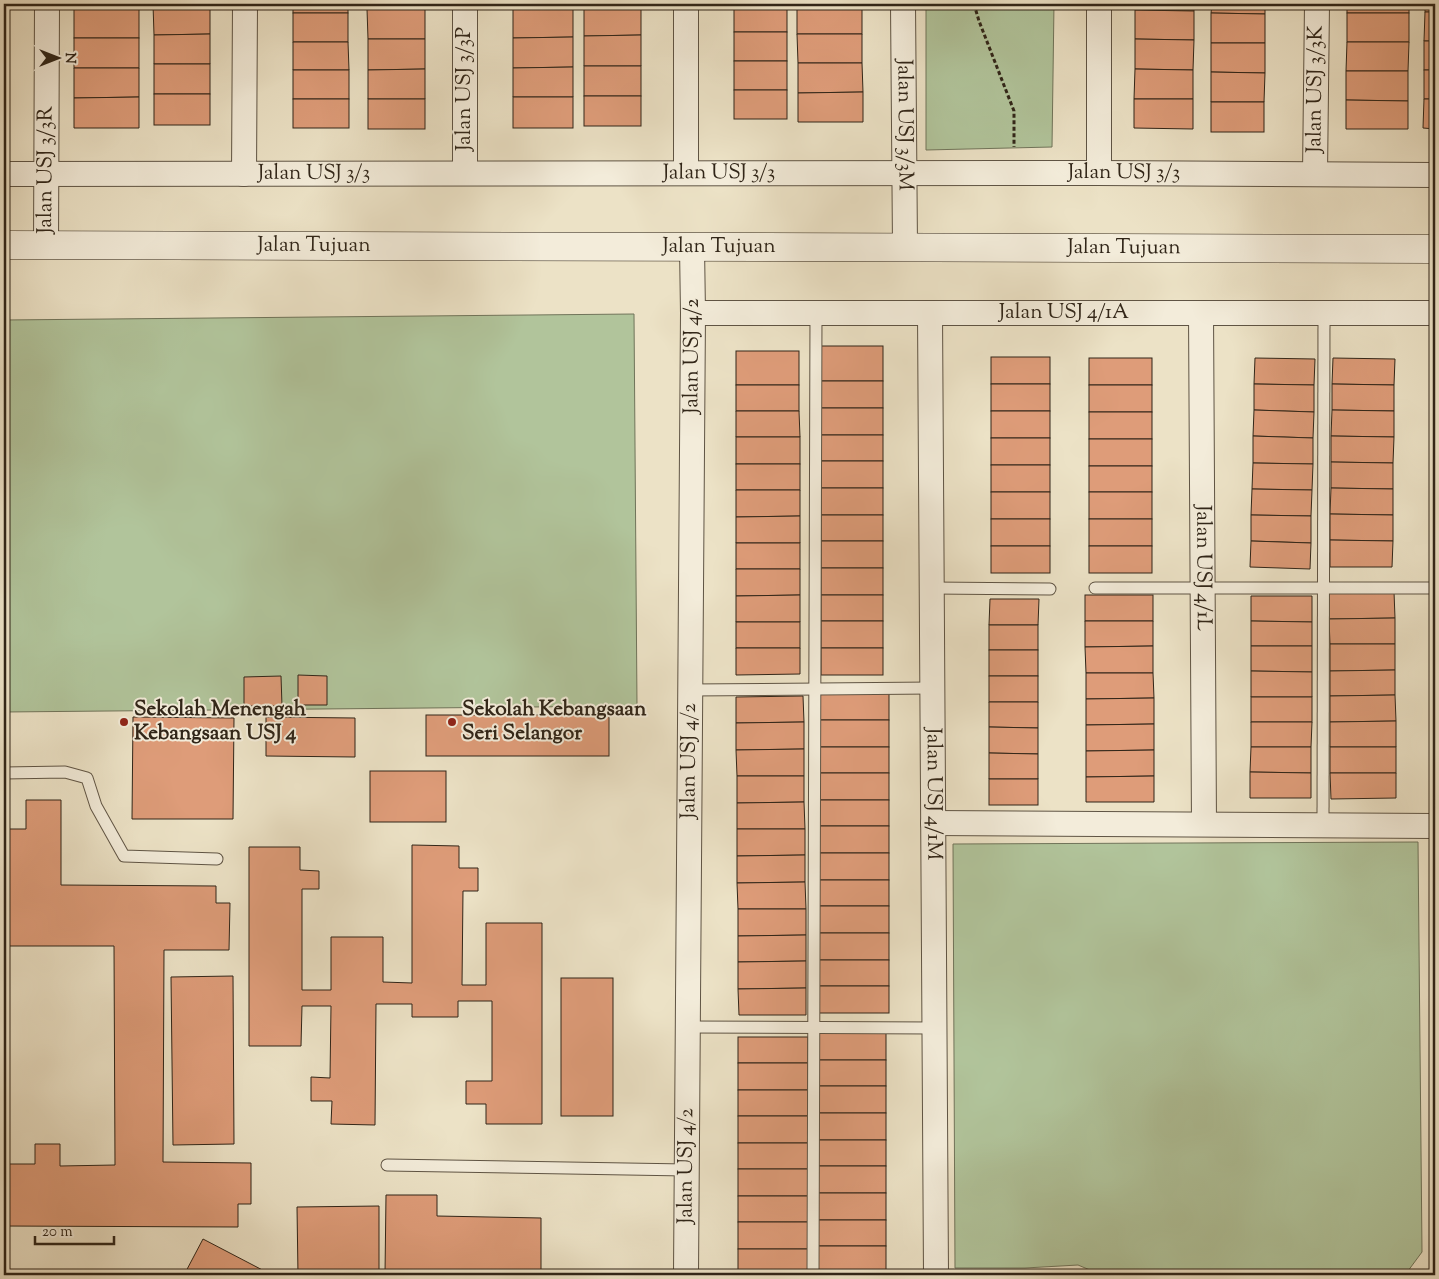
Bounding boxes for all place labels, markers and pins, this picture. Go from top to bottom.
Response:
place label: Sekolah Menengah Kebangsaan USJ 4 [134,695,307,749]
place label: Sekolah Kebangsaan Seri Selangor [462,695,647,749]
marker: Sekolah Menengah Kebangsaan USJ 4 [118,716,130,728]
marker: Sekolah Kebangsaan Seri Selangor [446,716,458,728]

